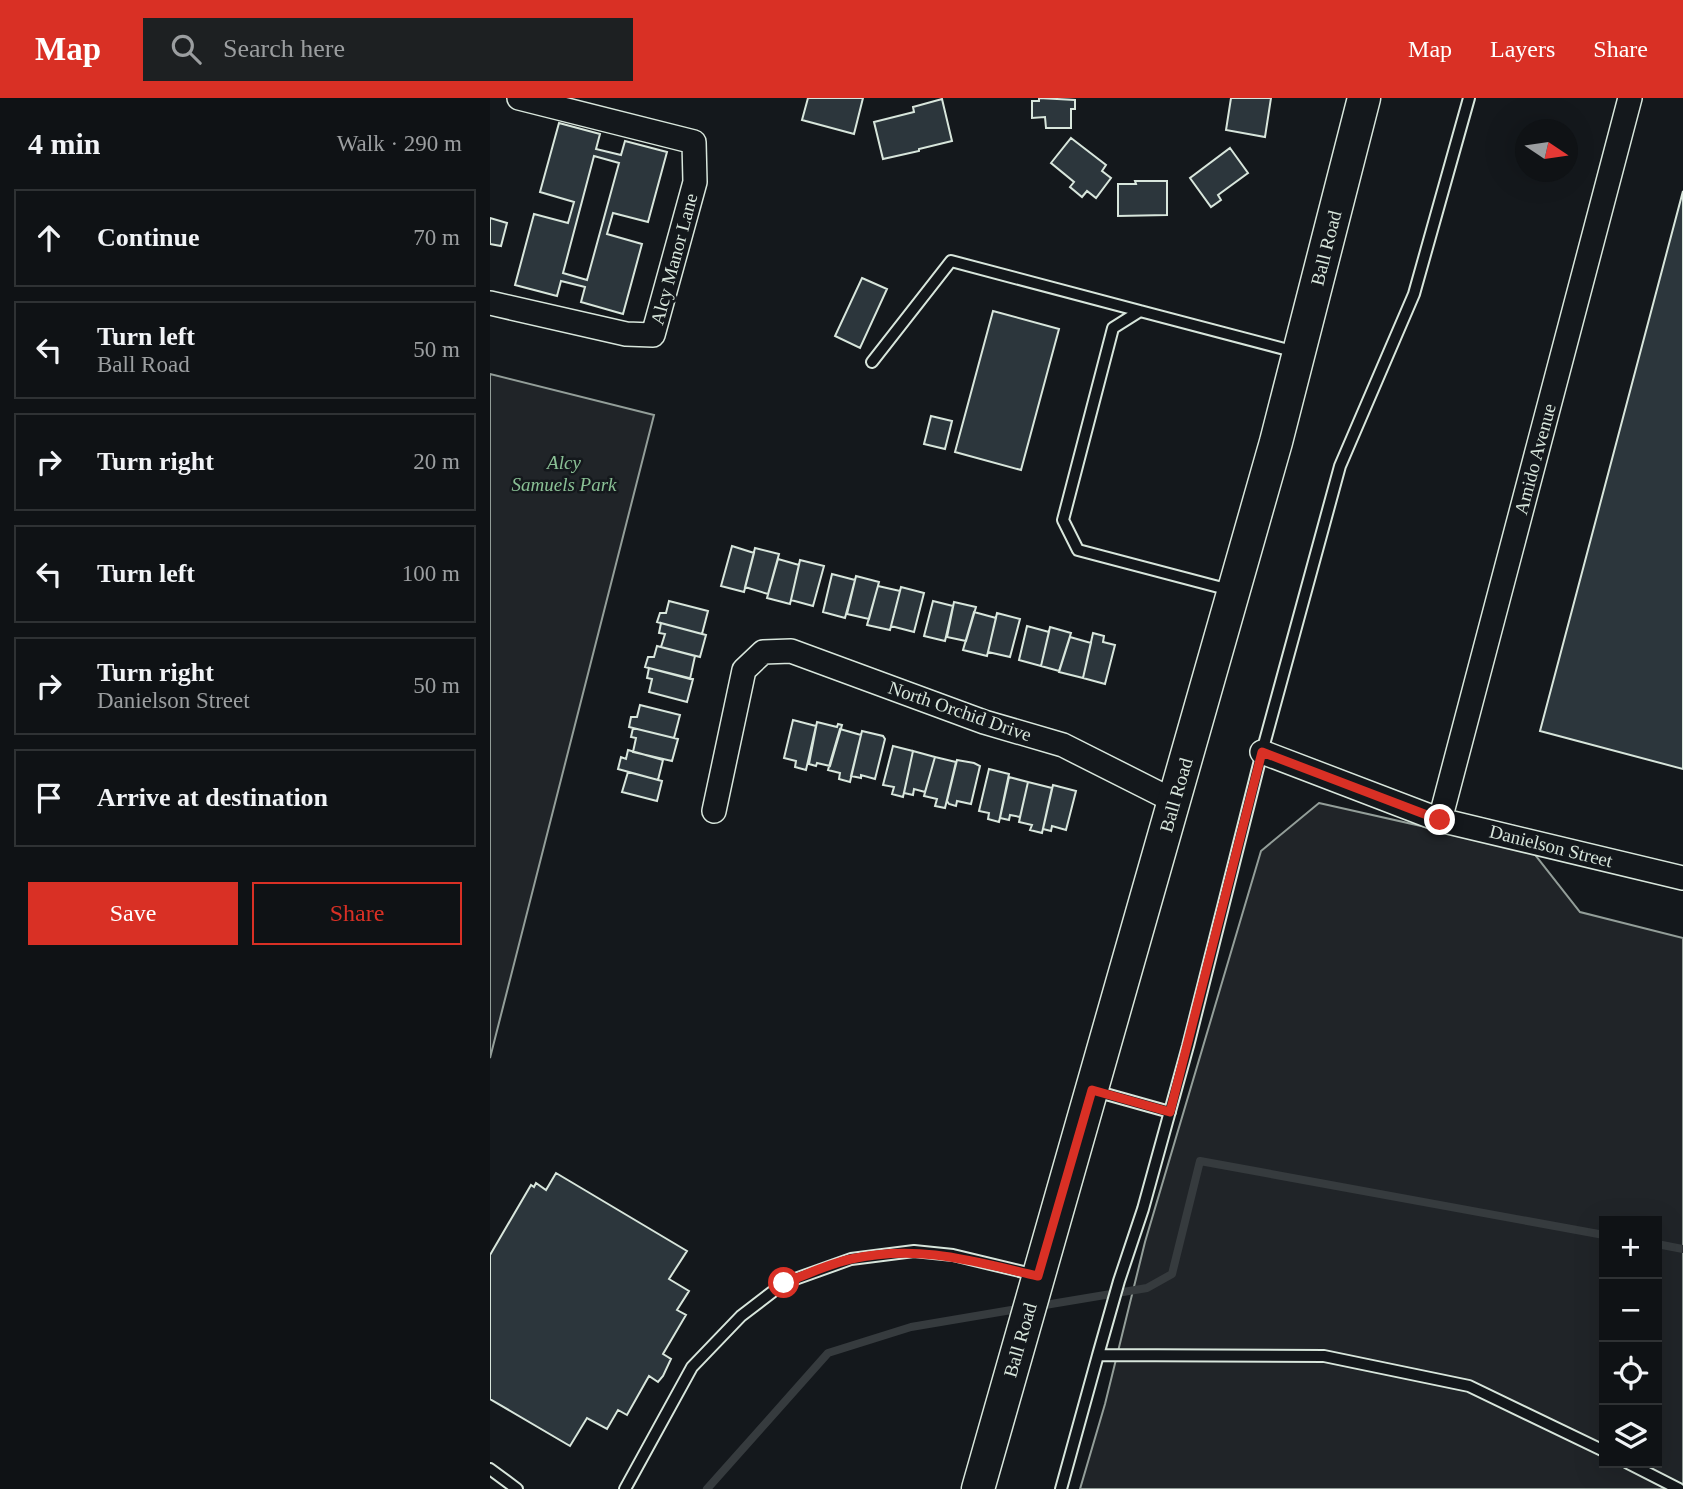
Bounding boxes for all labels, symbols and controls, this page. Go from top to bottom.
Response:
search box [143,18,633,81]
icon: search [167,30,205,68]
text: Map [35,31,101,67]
text: Search here [223,34,345,63]
text: Map [1408,36,1452,62]
text: Layers [1490,36,1555,62]
text: Share [1593,36,1648,62]
north arrow [1515,119,1578,182]
text: 4 min [28,127,101,160]
text: Walk · 290 m [337,131,462,156]
street label: Alcy Manor Lane [646,191,702,327]
street label: Ball Road [1307,208,1346,288]
icon: ahead [30,219,68,257]
text: Continue [97,223,200,252]
text: 70 m [413,225,460,250]
text: Turn left [97,322,195,351]
icon: left [30,331,68,369]
text: 50 m [413,337,460,362]
text: Ball Road [97,352,190,377]
street label: Amido Avenue [1510,401,1560,517]
icon: right [30,443,68,481]
text: Turn right [97,447,214,476]
text: 20 m [413,449,460,474]
park label: Alcy Samuels Park [511,452,617,495]
icon: left [30,555,68,593]
text: Turn left [97,559,195,588]
text: 100 m [402,561,460,586]
text: Turn right [97,658,214,687]
icon: right [30,667,68,705]
text: 50 m [413,673,460,698]
street label: North Orchid Drive [886,677,1034,745]
text: Danielson Street [97,688,250,713]
street label: Ball Road [1155,755,1197,835]
icon: arrive [30,779,68,817]
text: Arrive at destination [97,783,328,812]
route end [1424,804,1455,835]
street label: Danielson Street [1487,821,1615,872]
button: Save [28,882,238,945]
button: Share [252,882,462,945]
map controls [1599,1216,1662,1468]
button: + [1599,1216,1662,1279]
route start [768,1267,799,1298]
button: − [1599,1279,1662,1342]
street label: Ball Road [999,1300,1041,1380]
button: locate [1599,1342,1662,1405]
button: layers [1599,1405,1662,1468]

